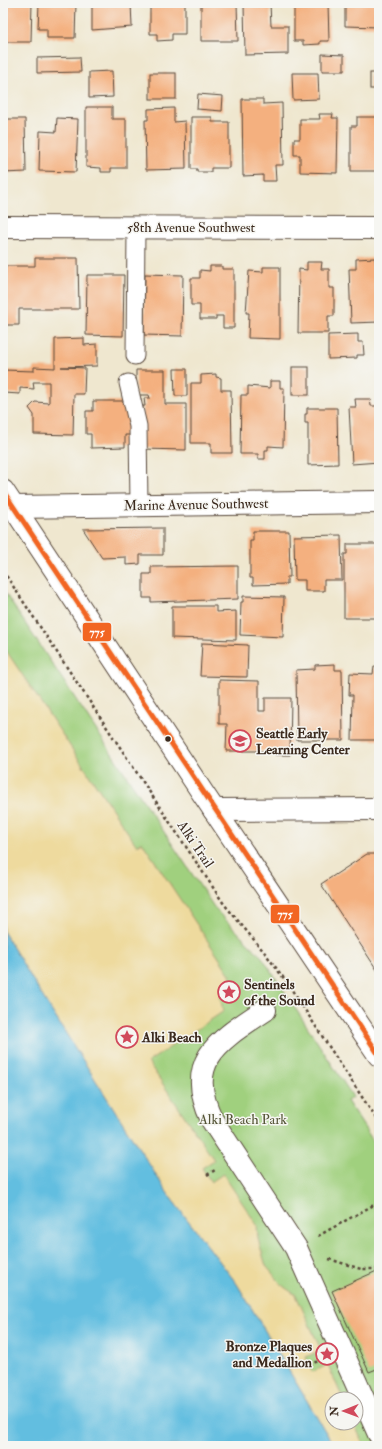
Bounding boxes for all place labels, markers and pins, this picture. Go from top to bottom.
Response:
place label: Seattle Early Learning Center [256,725,351,759]
school or university icon: Seattle Early Learning Center [227,728,253,754]
unlabelled marker [163,734,173,744]
place label: Sentinels of the Sound [244,976,315,1009]
place icon: Sentinels of the Sound [216,979,242,1005]
place icon: Alki Beach [114,1024,140,1050]
place label: Alki Beach [141,1029,202,1046]
place label: Bronze Plaques and Medallion [225,1338,313,1371]
place icon: Bronze Plaques and Medallion [314,1341,340,1367]

